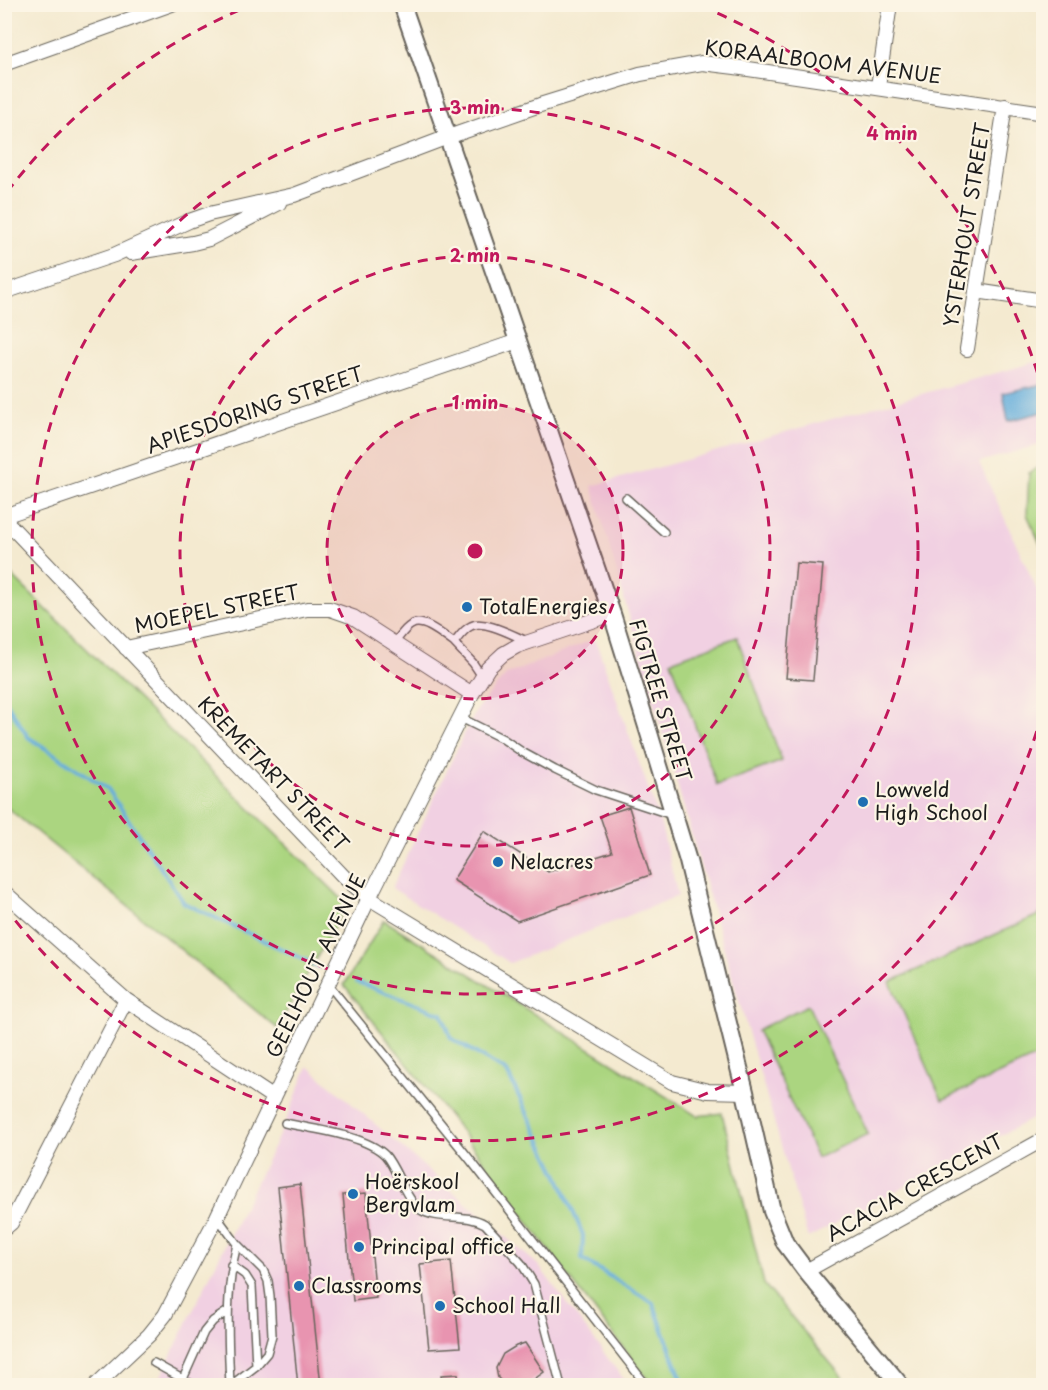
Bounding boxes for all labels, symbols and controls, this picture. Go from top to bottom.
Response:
street label: KORAALBOOM AVENUE [703,32,943,90]
text: 3 min [450,93,500,120]
text: 4 min [866,119,918,146]
street label: YSTERHOUT STREET [935,120,997,329]
text: 2 min [450,241,500,268]
street label: APIESDORING STREET [142,358,367,460]
text: 1 min [452,388,498,415]
centre of rings [465,541,485,561]
street label: MOEPEL STREET [132,576,303,640]
place label: TotalEnergies [479,591,607,621]
marker: TotalEnergies [460,600,474,614]
street label: FIGTREE STREET [622,615,700,785]
street label: KREMETART STREET [192,689,356,858]
place label: Lowveld High School [875,774,988,827]
marker: Lowveld High School [856,795,870,809]
place label: Nelacres [510,846,593,876]
marker: Nelacres [491,855,505,869]
street label: GEELHOUT AVENUE [257,868,373,1063]
street label: ACACIA CRESCENT [820,1126,1009,1248]
place label: Hoërskool Bergvlam [365,1166,459,1219]
marker: Hoërskool Bergvlam [346,1187,360,1201]
place label: Principal office [371,1231,514,1261]
marker: Principal office [352,1240,366,1254]
place label: Classrooms [311,1270,422,1300]
marker: Classrooms [292,1279,306,1293]
place label: School Hall [452,1290,560,1320]
marker: School Hall [433,1299,447,1313]

